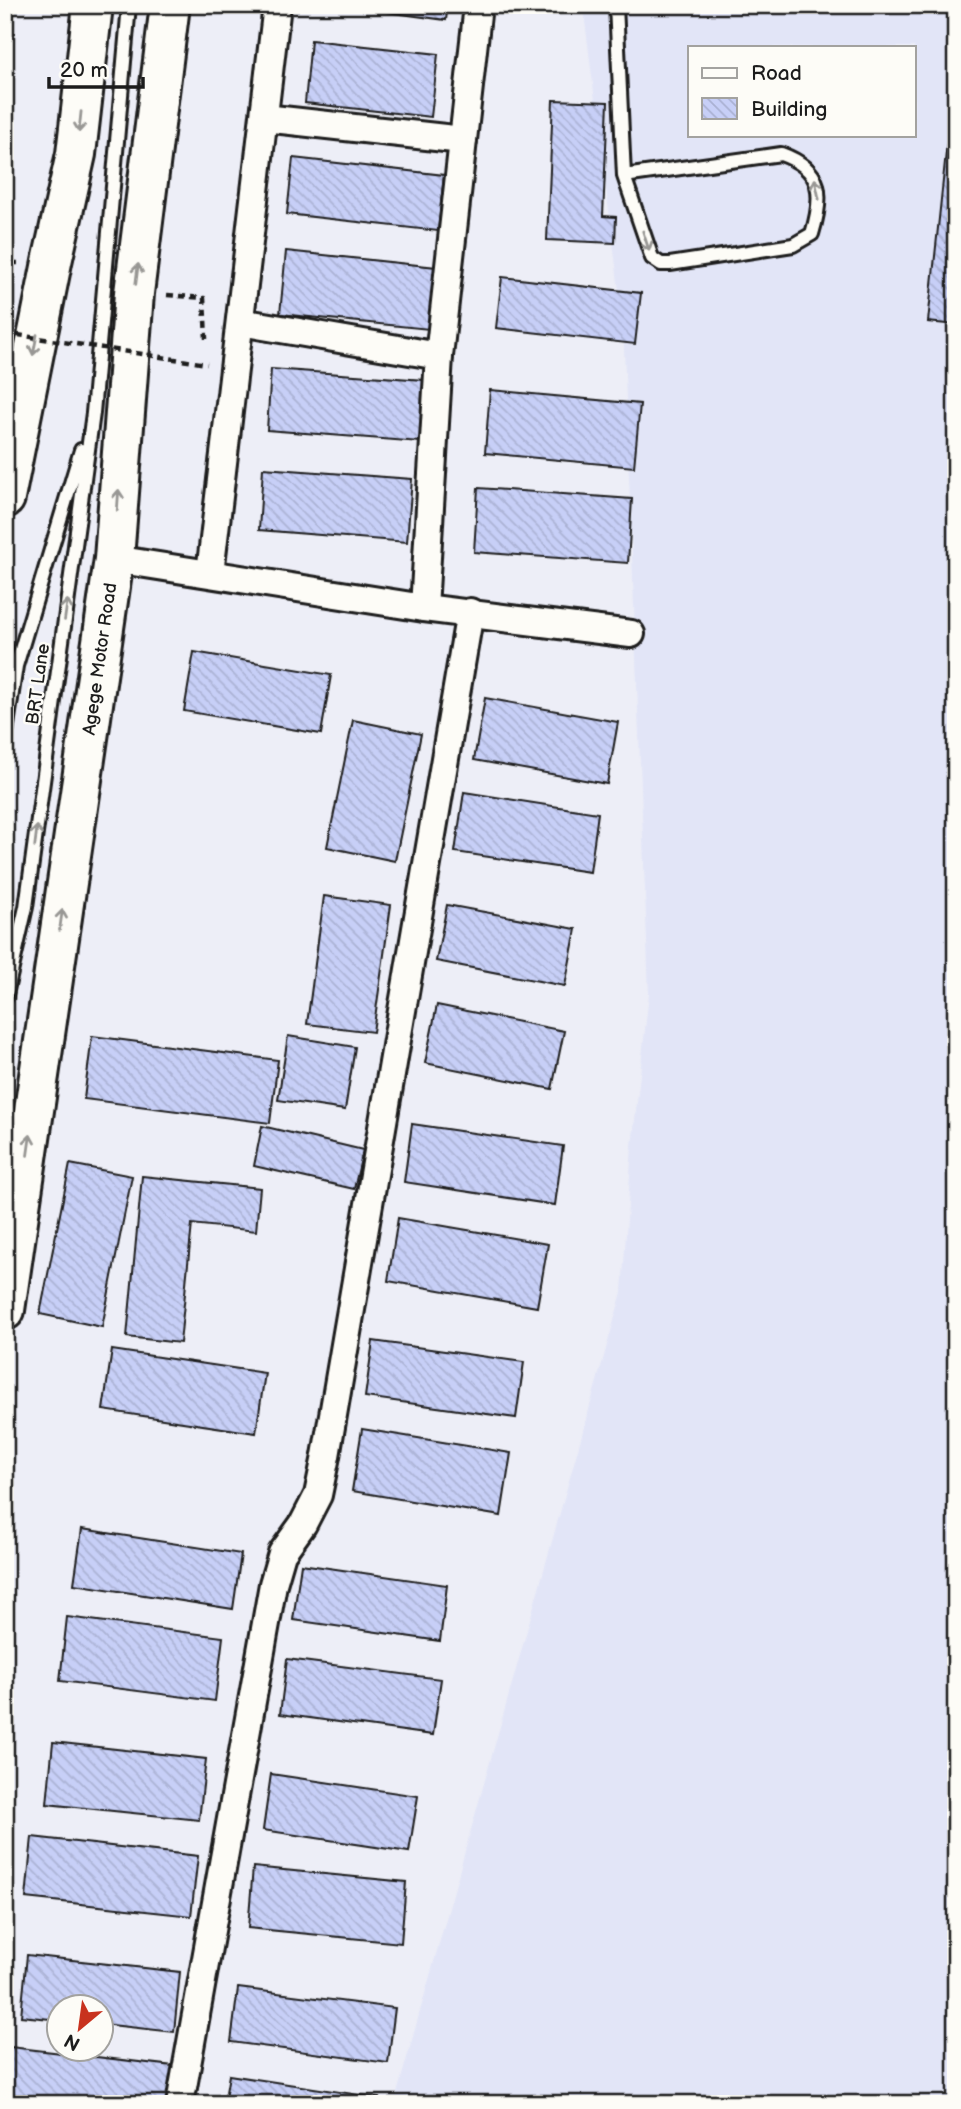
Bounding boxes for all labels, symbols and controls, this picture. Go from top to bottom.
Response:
scale bar [49,46,144,90]
legend [688,46,916,136]
text: 20 m [60,58,108,83]
text: Road [751,61,802,86]
text: Building [751,97,827,122]
one-way arrow [74,110,87,133]
one-way arrow [810,179,823,201]
one-way arrow [640,230,653,252]
one-way arrow [130,263,143,285]
one-way arrow [28,333,42,356]
one-way arrow [111,489,124,512]
street label: Agege Motor Road [78,581,121,736]
one-way arrow [59,599,72,622]
street label: BRT Lane [22,642,54,726]
one-way arrow [29,825,42,847]
one-way arrow [55,909,68,932]
one-way arrow [23,1134,36,1157]
north arrow [46,1994,116,2064]
text: N [61,2028,84,2055]

